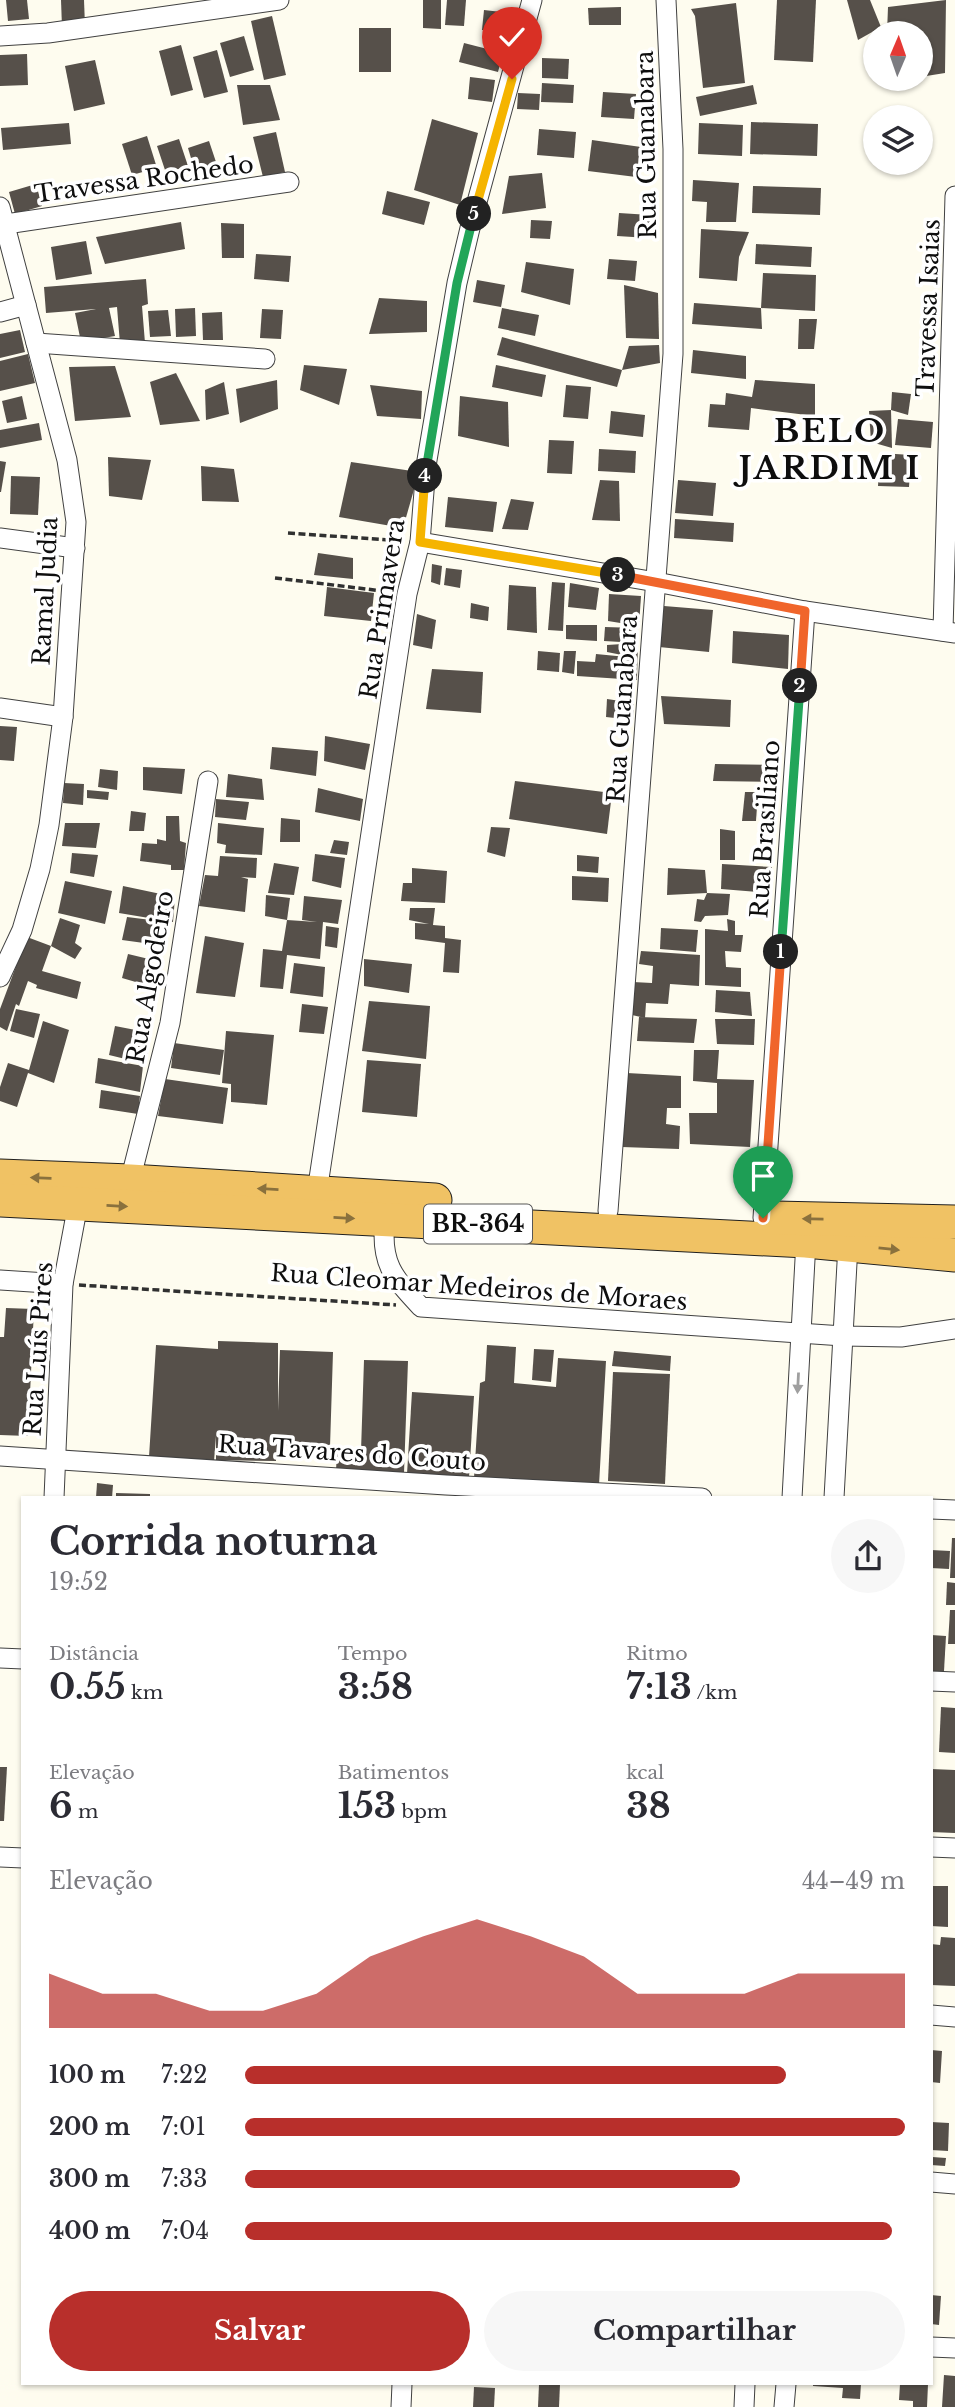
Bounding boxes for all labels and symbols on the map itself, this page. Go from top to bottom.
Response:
pin [482,7,542,79]
north arrow [863,21,933,91]
street label: Rua Guanabara [630,50,662,240]
street label: Travessa Rochedo [33,149,255,209]
pin: 5 [456,196,491,232]
street label: Travessa Isaias [910,219,946,397]
district label: BELO JARDIM I [733,411,921,488]
pin: 4 [408,458,442,494]
street label: Ramal Judia [27,515,63,666]
street label: Rua Primavera [353,516,411,701]
pin: 3 [600,558,636,592]
street label: Rua Guanabara [601,613,643,804]
pin: 2 [782,668,818,704]
street label: Rua Brasiliano [744,739,786,919]
street label: Rua Algodeiro [121,888,179,1066]
pin: 1 [764,934,798,970]
pin [733,1146,793,1218]
one-way arrow [30,1172,52,1183]
one-way arrow [257,1183,279,1194]
one-way arrow [106,1201,128,1212]
road number: BR-364 [424,1204,532,1244]
one-way arrow [334,1212,356,1223]
one-way arrow [802,1213,824,1225]
one-way arrow [879,1244,901,1255]
street label: Rua Cleomar Medeiros de Moraes [270,1258,688,1316]
street label: Rua Luís Pires [17,1261,59,1437]
one-way arrow [792,1372,803,1394]
street label: Rua Tavares do Couto [217,1429,487,1477]

